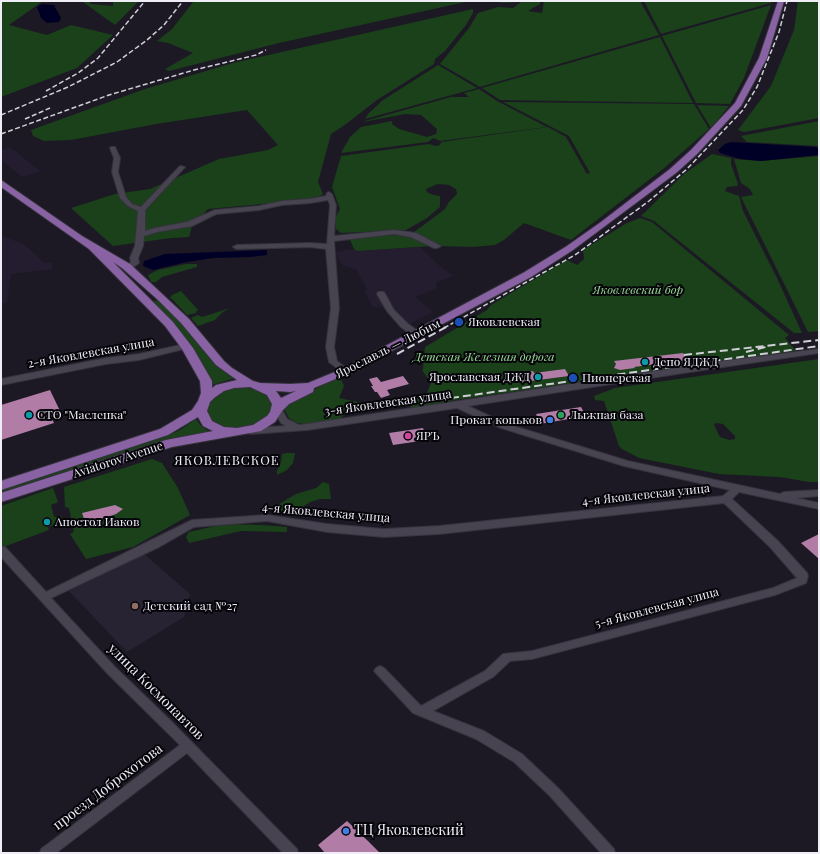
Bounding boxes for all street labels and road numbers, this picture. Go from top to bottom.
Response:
street label: Ярославль — Любим [333,316,443,382]
street label: 2-я Яковлевская улица [27,335,155,371]
street label: 3-я Яковлевская улица [324,387,452,419]
street label: Aviatorov Avenue [71,439,165,481]
street label: 4-я Яковлевская улица [581,481,711,509]
street label: 4-я Яковлевская улица [261,500,391,526]
street label: 5-я Яковлевская улица [594,585,720,631]
street label: улица Космонавтов [104,640,208,744]
street label: проезд Доброхотова [50,740,166,834]

